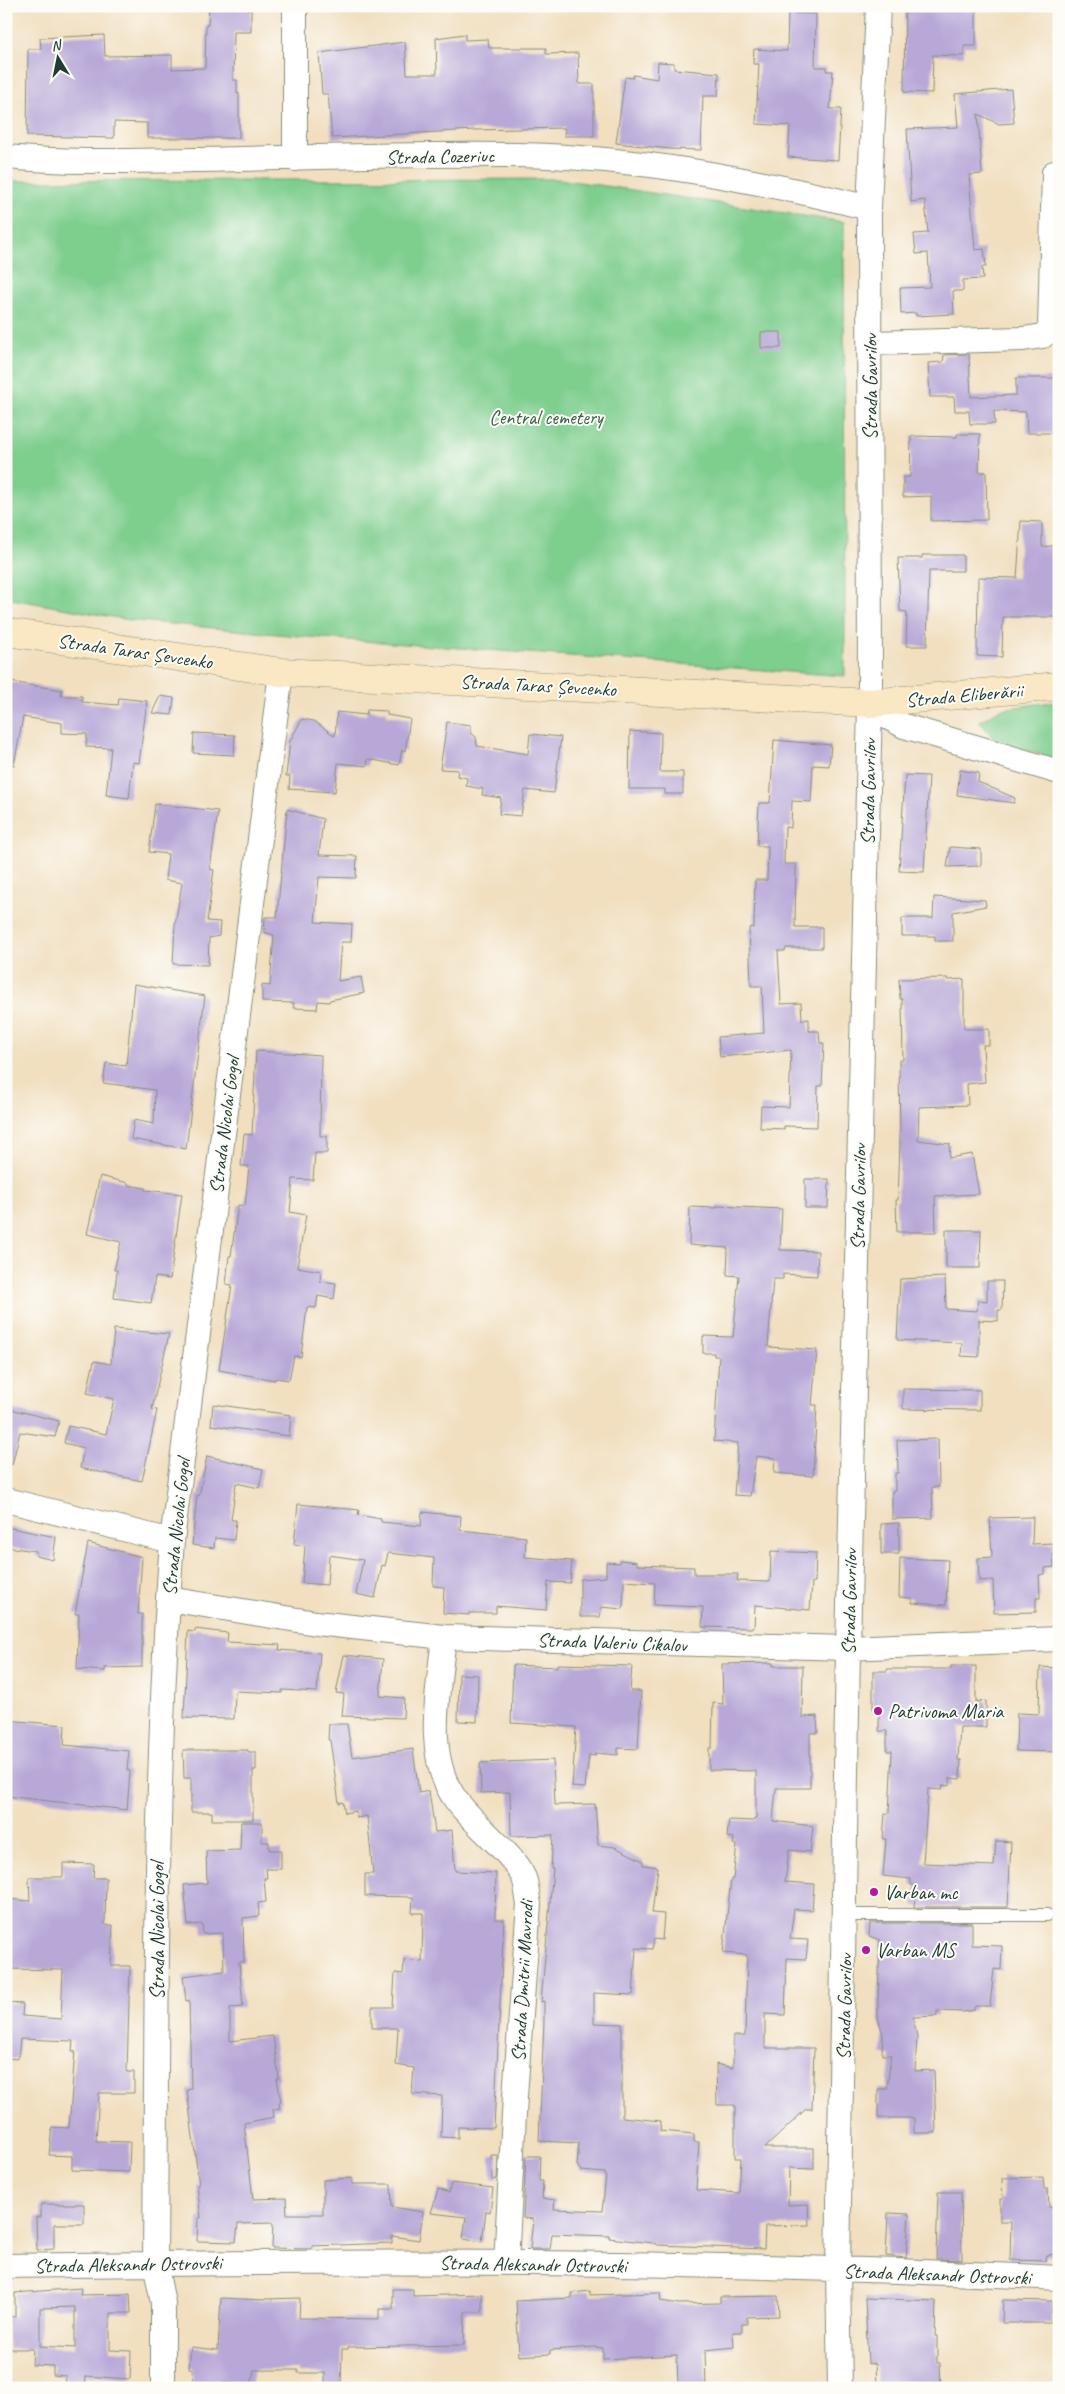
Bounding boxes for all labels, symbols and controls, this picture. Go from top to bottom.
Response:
north arrow [32,32,82,82]
text: N [50,36,64,55]
street label: Strada Cozeriuc [386,143,495,170]
street label: Strada Gavrilov [858,332,883,440]
park label: Central cemetery [489,405,605,430]
street label: Strada Taras Șevcenko [56,628,215,675]
street label: Strada Taras Șevcenko [459,669,617,702]
street label: Strada Eliberării [905,678,1026,713]
street label: Strada Gavrilov [855,736,882,845]
street label: Strada Nicolai Gogol [204,1052,246,1195]
street label: Strada Gavrilov [845,1141,872,1250]
street label: Strada Nicolai Gogol [157,1454,196,1597]
street label: Strada Gavrilov [836,1546,863,1655]
street label: Strada Valeriu Cikalov [537,1627,688,1658]
place label: Patrivoma Maria [888,1699,1005,1724]
marker: Patrivoma Maria [872,1705,884,1717]
street label: Strada Nicolai Gogol [145,1859,170,2000]
place label: Varban mc [884,1880,958,1905]
marker: Varban mc [868,1886,880,1898]
street label: Strada Dmitrii Mavrodi [506,1897,539,2062]
place label: Varban MS [876,1938,957,1963]
marker: Varban MS [860,1944,872,1956]
street label: Strada Gavrilov [831,1951,858,2060]
street label: Strada Aleksandr Ostrovski [34,2250,224,2279]
street label: Strada Aleksandr Ostrovski [439,2250,629,2279]
street label: Strada Aleksandr Ostrovski [843,2259,1033,2290]

